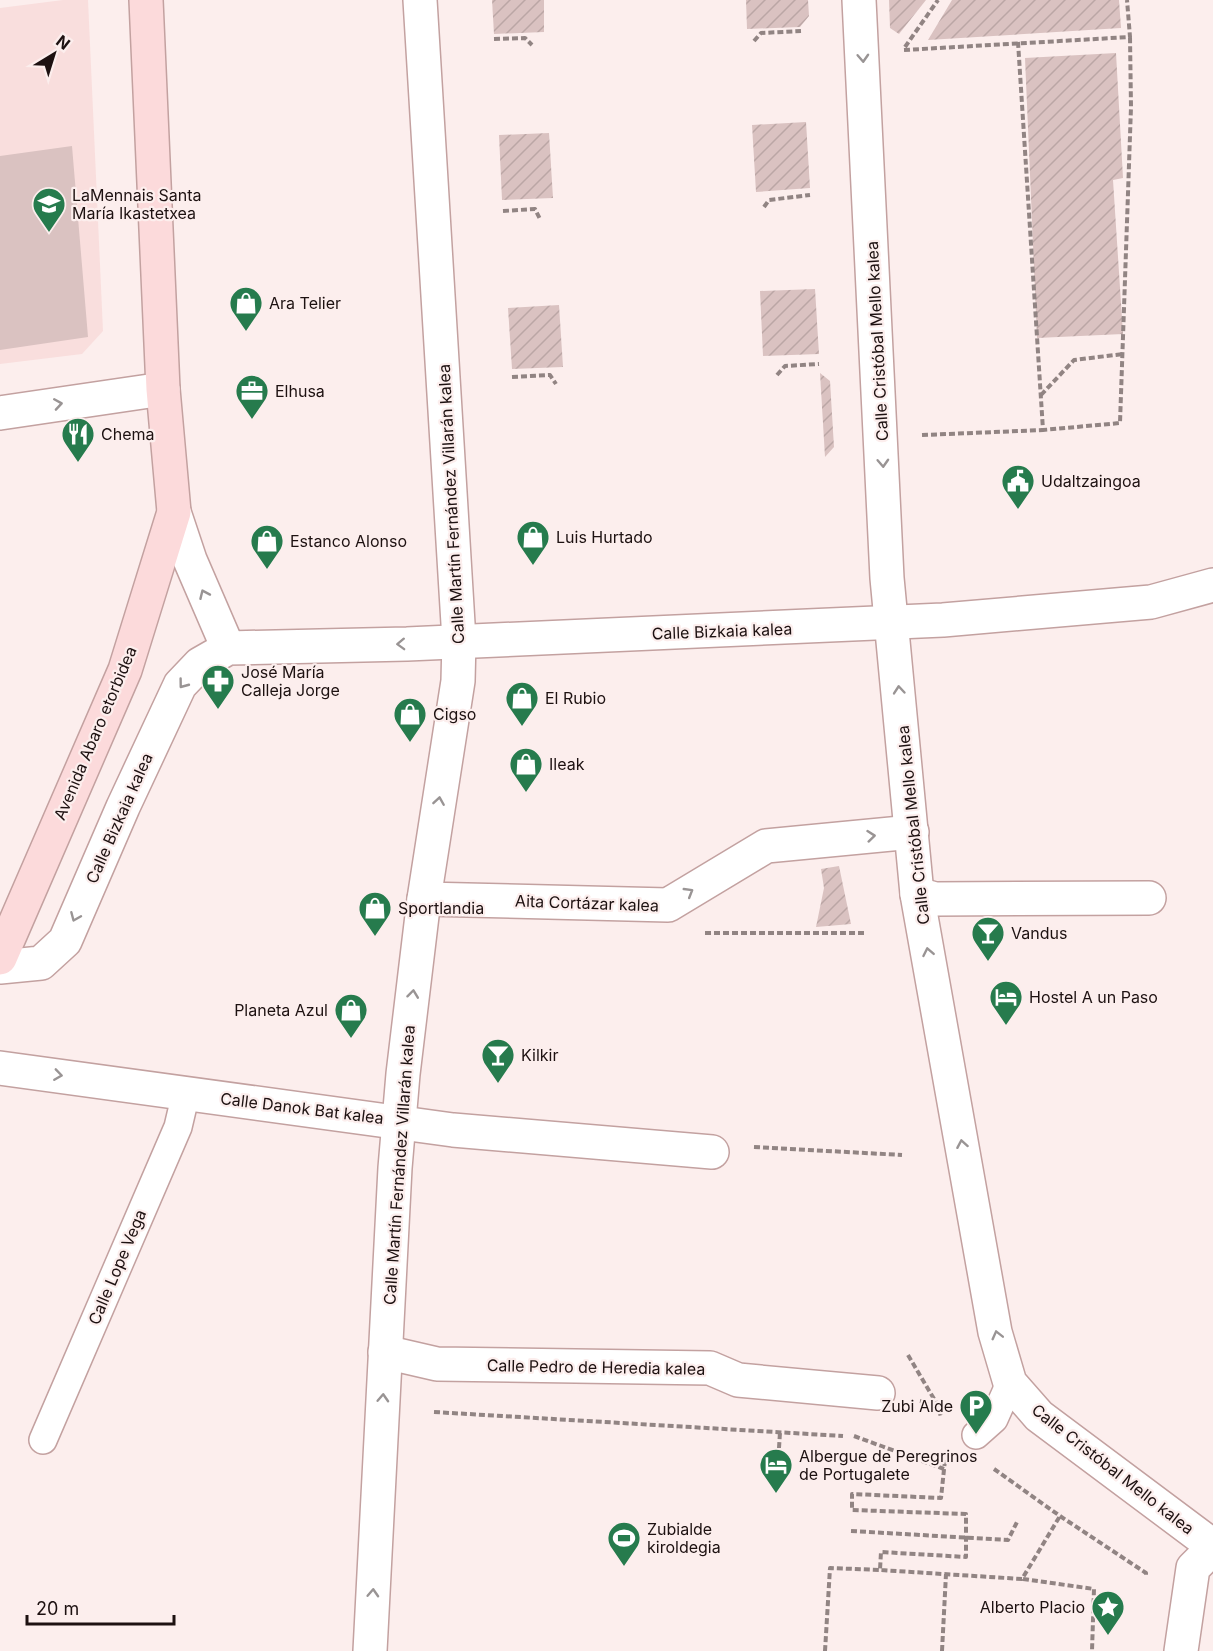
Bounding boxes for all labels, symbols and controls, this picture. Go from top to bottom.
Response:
north arrow [24,24,84,84]
text: N [52,31,74,54]
one-way arrow [856,54,869,63]
place label: LaMennais Santa María Ikastetxea [72,185,202,223]
school or university icon: LaMennais Santa María Ikastetxea [31,186,67,233]
street label: Calle Cristóbal Mello kalea [862,240,892,442]
shop icon: Ara Telier [228,285,264,332]
place label: Ara Telier [269,293,341,313]
street label: Calle Martín Fernández Villarán kalea [434,364,468,644]
office icon: Elhusa [234,373,270,420]
place label: Elhusa [275,381,325,401]
one-way arrow [53,399,62,411]
restaurant icon: Chema [60,416,96,463]
place label: Chema [101,424,154,444]
one-way arrow [877,458,890,467]
public building icon: Udaltzaingoa [1000,463,1036,510]
place label: Udaltzaingoa [1041,471,1141,491]
shop icon: Luis Hurtado [515,519,551,566]
shop icon: Estanco Alonso [249,523,285,570]
place label: Luis Hurtado [556,527,653,547]
place label: Estanco Alonso [290,531,407,551]
one-way arrow [199,590,211,601]
street label: Calle Bizkaia kalea [651,619,793,643]
one-way arrow [396,638,405,650]
street label: Avenida Abaro etorbidea [49,643,141,823]
place label: José María Calleja Jorge [241,662,340,700]
pharmacy icon: José María Calleja Jorge [200,663,236,710]
one-way arrow [180,677,191,688]
shop icon: El Rubio [504,680,540,727]
one-way arrow [893,686,906,695]
place label: El Rubio [545,688,606,708]
shop icon: Cigso [392,696,428,743]
place label: Cigso [433,704,476,724]
street label: Calle Cristóbal Mello kalea [893,724,933,926]
shop icon: Ileak [508,746,544,793]
street label: Calle Bizkaia kalea [81,750,157,886]
place label: Ileak [549,754,585,774]
one-way arrow [433,796,445,806]
one-way arrow [866,830,875,843]
one-way arrow [683,888,693,900]
shop icon: Sportlandia [357,890,393,937]
street label: Aita Cortázar kalea [515,890,659,916]
place label: Sportlandia [398,898,484,918]
one-way arrow [70,911,82,922]
bar icon: Vandus [970,915,1006,962]
place label: Vandus [1011,923,1067,943]
one-way arrow [922,947,935,957]
hotel icon: Hostel A un Paso [988,979,1024,1026]
place label: Hostel A un Paso [1029,987,1158,1007]
one-way arrow [406,989,418,999]
shop icon: Planeta Azul [333,992,369,1039]
place label: Planeta Azul [234,1000,328,1020]
street label: Calle Martín Fernández Villarán kalea [379,1025,419,1305]
bar icon: Kilkir [480,1037,516,1084]
place label: Kilkir [521,1045,558,1065]
one-way arrow [53,1069,63,1081]
street label: Calle Danok Bat kalea [219,1088,385,1128]
one-way arrow [956,1139,969,1149]
street label: Calle Lope Vega [84,1207,150,1327]
one-way arrow [991,1331,1004,1341]
street label: Calle Pedro de Heredia kalea [487,1355,705,1379]
parking icon: Zubi Alde [958,1388,994,1435]
one-way arrow [377,1393,390,1402]
place label: Zubi Alde [881,1396,953,1416]
street label: Calle Cristóbal Mello kalea [1028,1399,1198,1539]
place label: Albergue de Peregrinos de Portugalete [799,1446,978,1484]
hotel icon: Albergue de Peregrinos de Portugalete [758,1447,794,1494]
place label: Zubialde kiroldegia [647,1519,721,1557]
sports icon: Zubialde kiroldegia [606,1520,642,1567]
scale bar [27,1588,174,1626]
one-way arrow [367,1588,380,1597]
place icon: Alberto Placio [1090,1589,1126,1636]
place label: Alberto Placio [980,1597,1085,1617]
text: 20 m [36,1598,79,1619]

